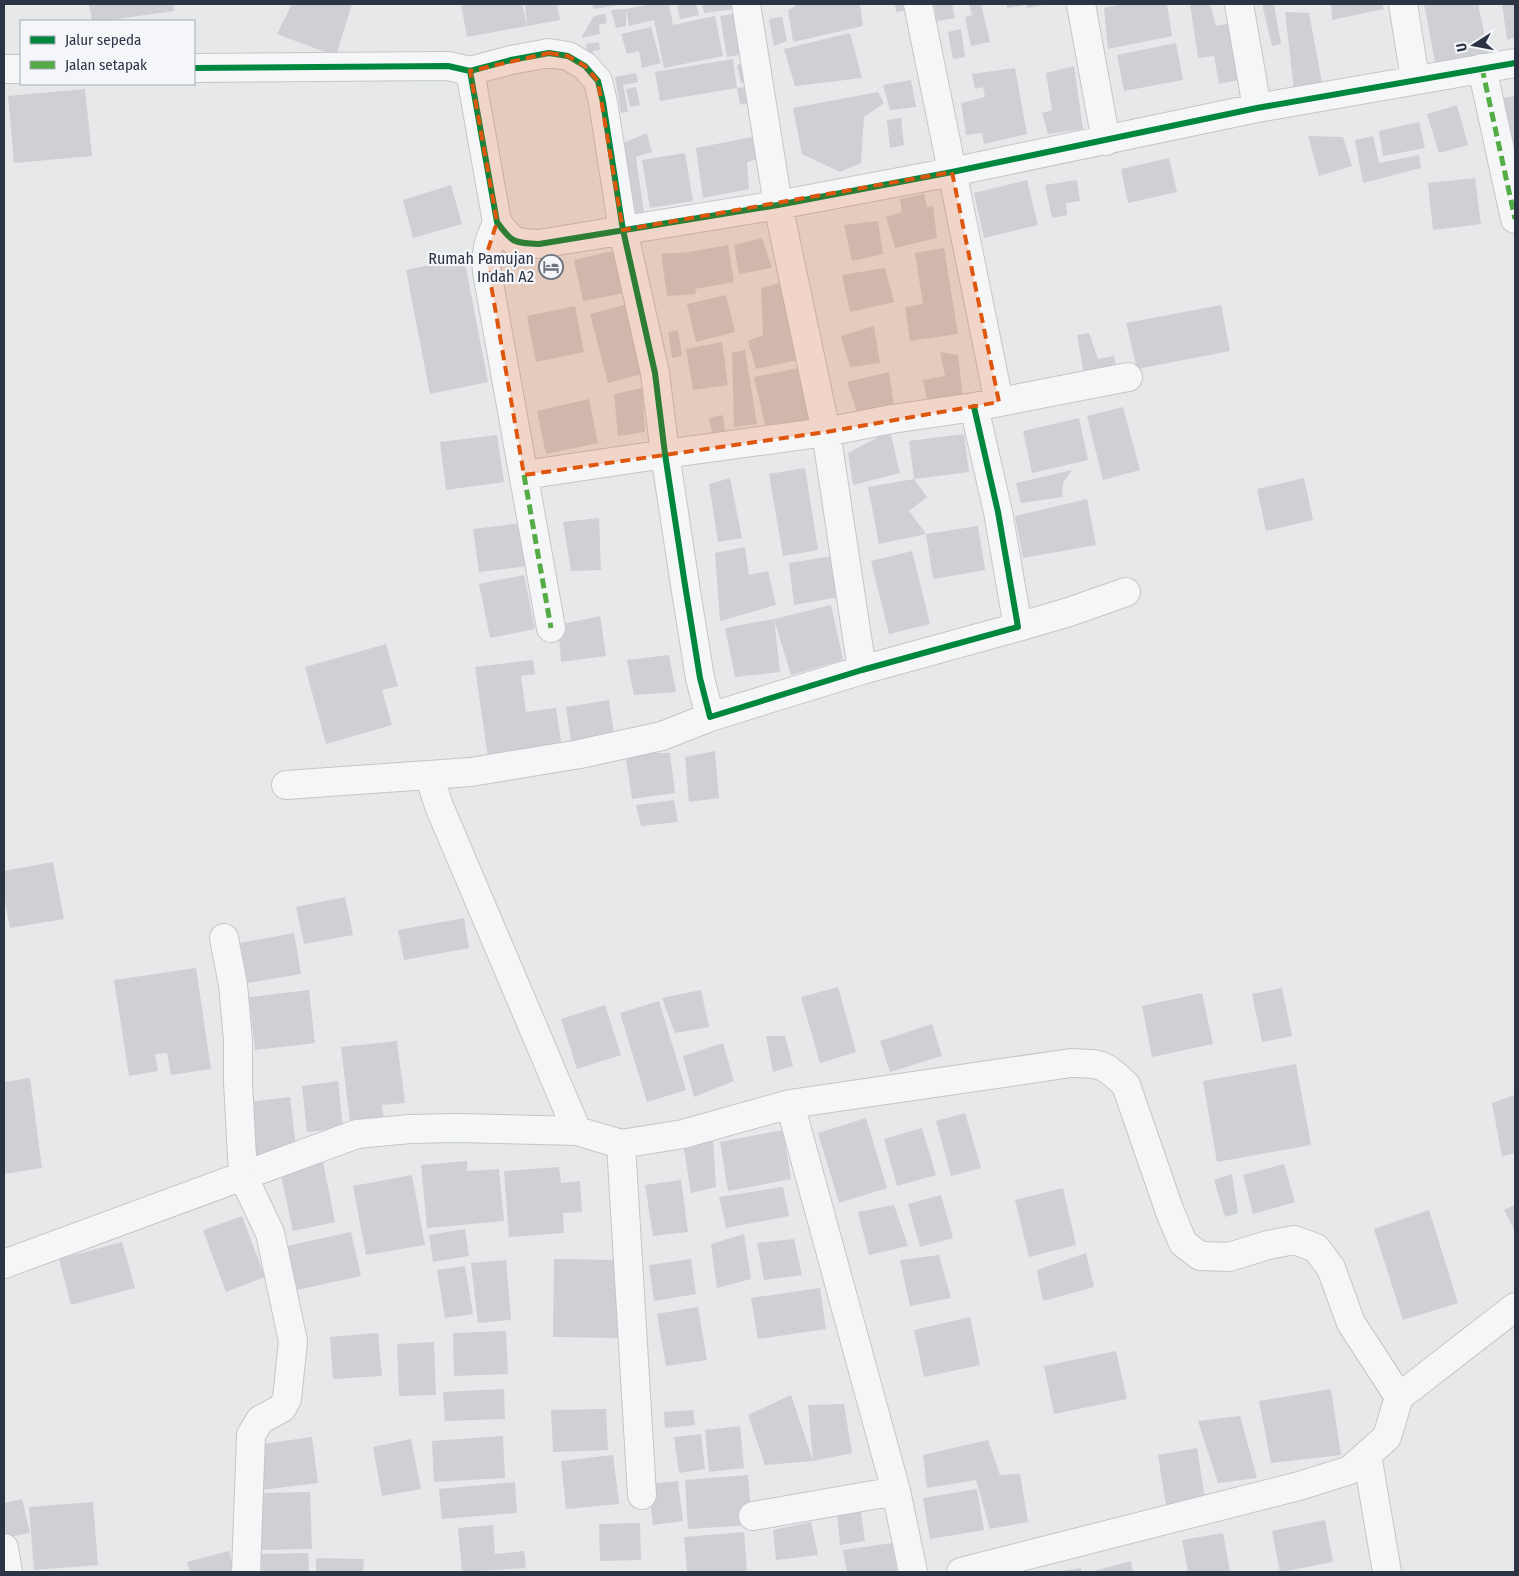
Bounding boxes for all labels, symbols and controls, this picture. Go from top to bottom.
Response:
legend [20,20,195,85]
north arrow [1449,20,1499,70]
text: Jalur sepeda [65,31,141,49]
text: U [1453,42,1471,53]
text: Jalan setapak [65,56,147,74]
place label: Rumah Pamujan Indah A2 [428,249,534,286]
hotel icon: Rumah Pamujan Indah A2 [538,254,564,280]

